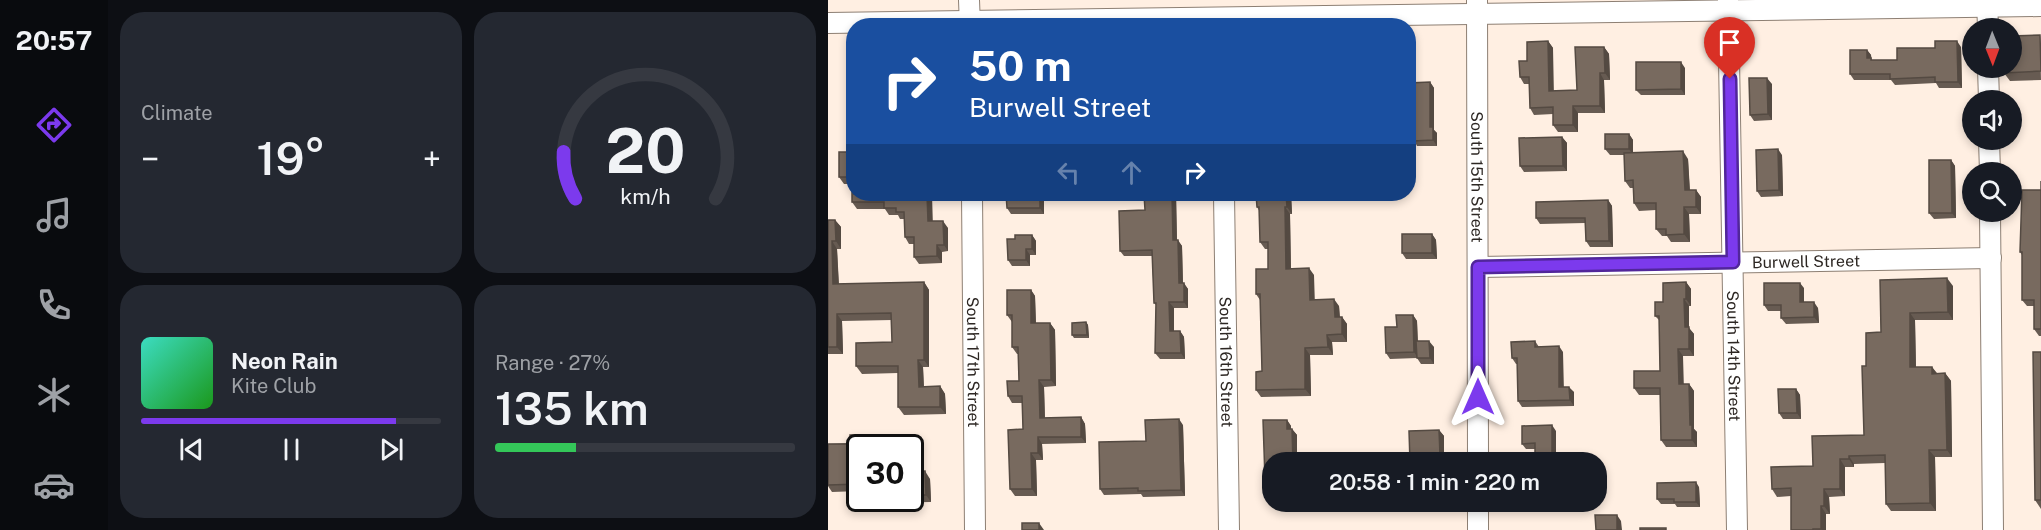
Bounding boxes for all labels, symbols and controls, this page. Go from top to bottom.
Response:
pin [1704,17,1755,79]
north arrow [1962,18,2022,78]
map controls [1962,18,2022,222]
text: 20:57 [16,24,92,56]
icon: arrive [1713,26,1746,59]
text: 50 m [969,41,1072,90]
icon: right [870,42,948,120]
button: sound [1962,90,2022,150]
text: Burwell Street [969,91,1151,123]
text: Climate [141,101,213,125]
icon: directions [33,104,75,146]
street label: South 15th Street [1468,111,1487,243]
text: 20 [605,114,685,187]
text: 19° [257,132,325,185]
text: − [141,140,159,178]
text: + [423,140,441,178]
icon: left [1052,156,1085,189]
icon: ahead [1115,156,1148,189]
icon: right [1178,156,1211,189]
button: search [1962,162,2022,222]
text: km/h [620,185,670,210]
icon: music [33,194,75,236]
street label: Burwell Street [1752,251,1860,272]
icon: phone [33,284,75,326]
street label: South 14th Street [1723,290,1745,422]
street label: South 16th Street [1216,296,1237,428]
street label: South 17th Street [963,297,984,427]
text: Neon Rain [231,348,338,374]
text: Range · 27% [495,351,610,375]
position arrow [1446,365,1510,429]
icon: climate [33,374,75,416]
text: Kite Club [231,374,316,398]
text: 135 km [495,382,649,435]
icon: previous [175,433,208,466]
icon: pause [275,433,308,466]
icon: next [375,433,408,466]
speed limit sign: 30 [846,434,924,512]
icon: car [33,464,75,506]
text: 20:58 · 1 min · 220 m [1329,469,1540,495]

